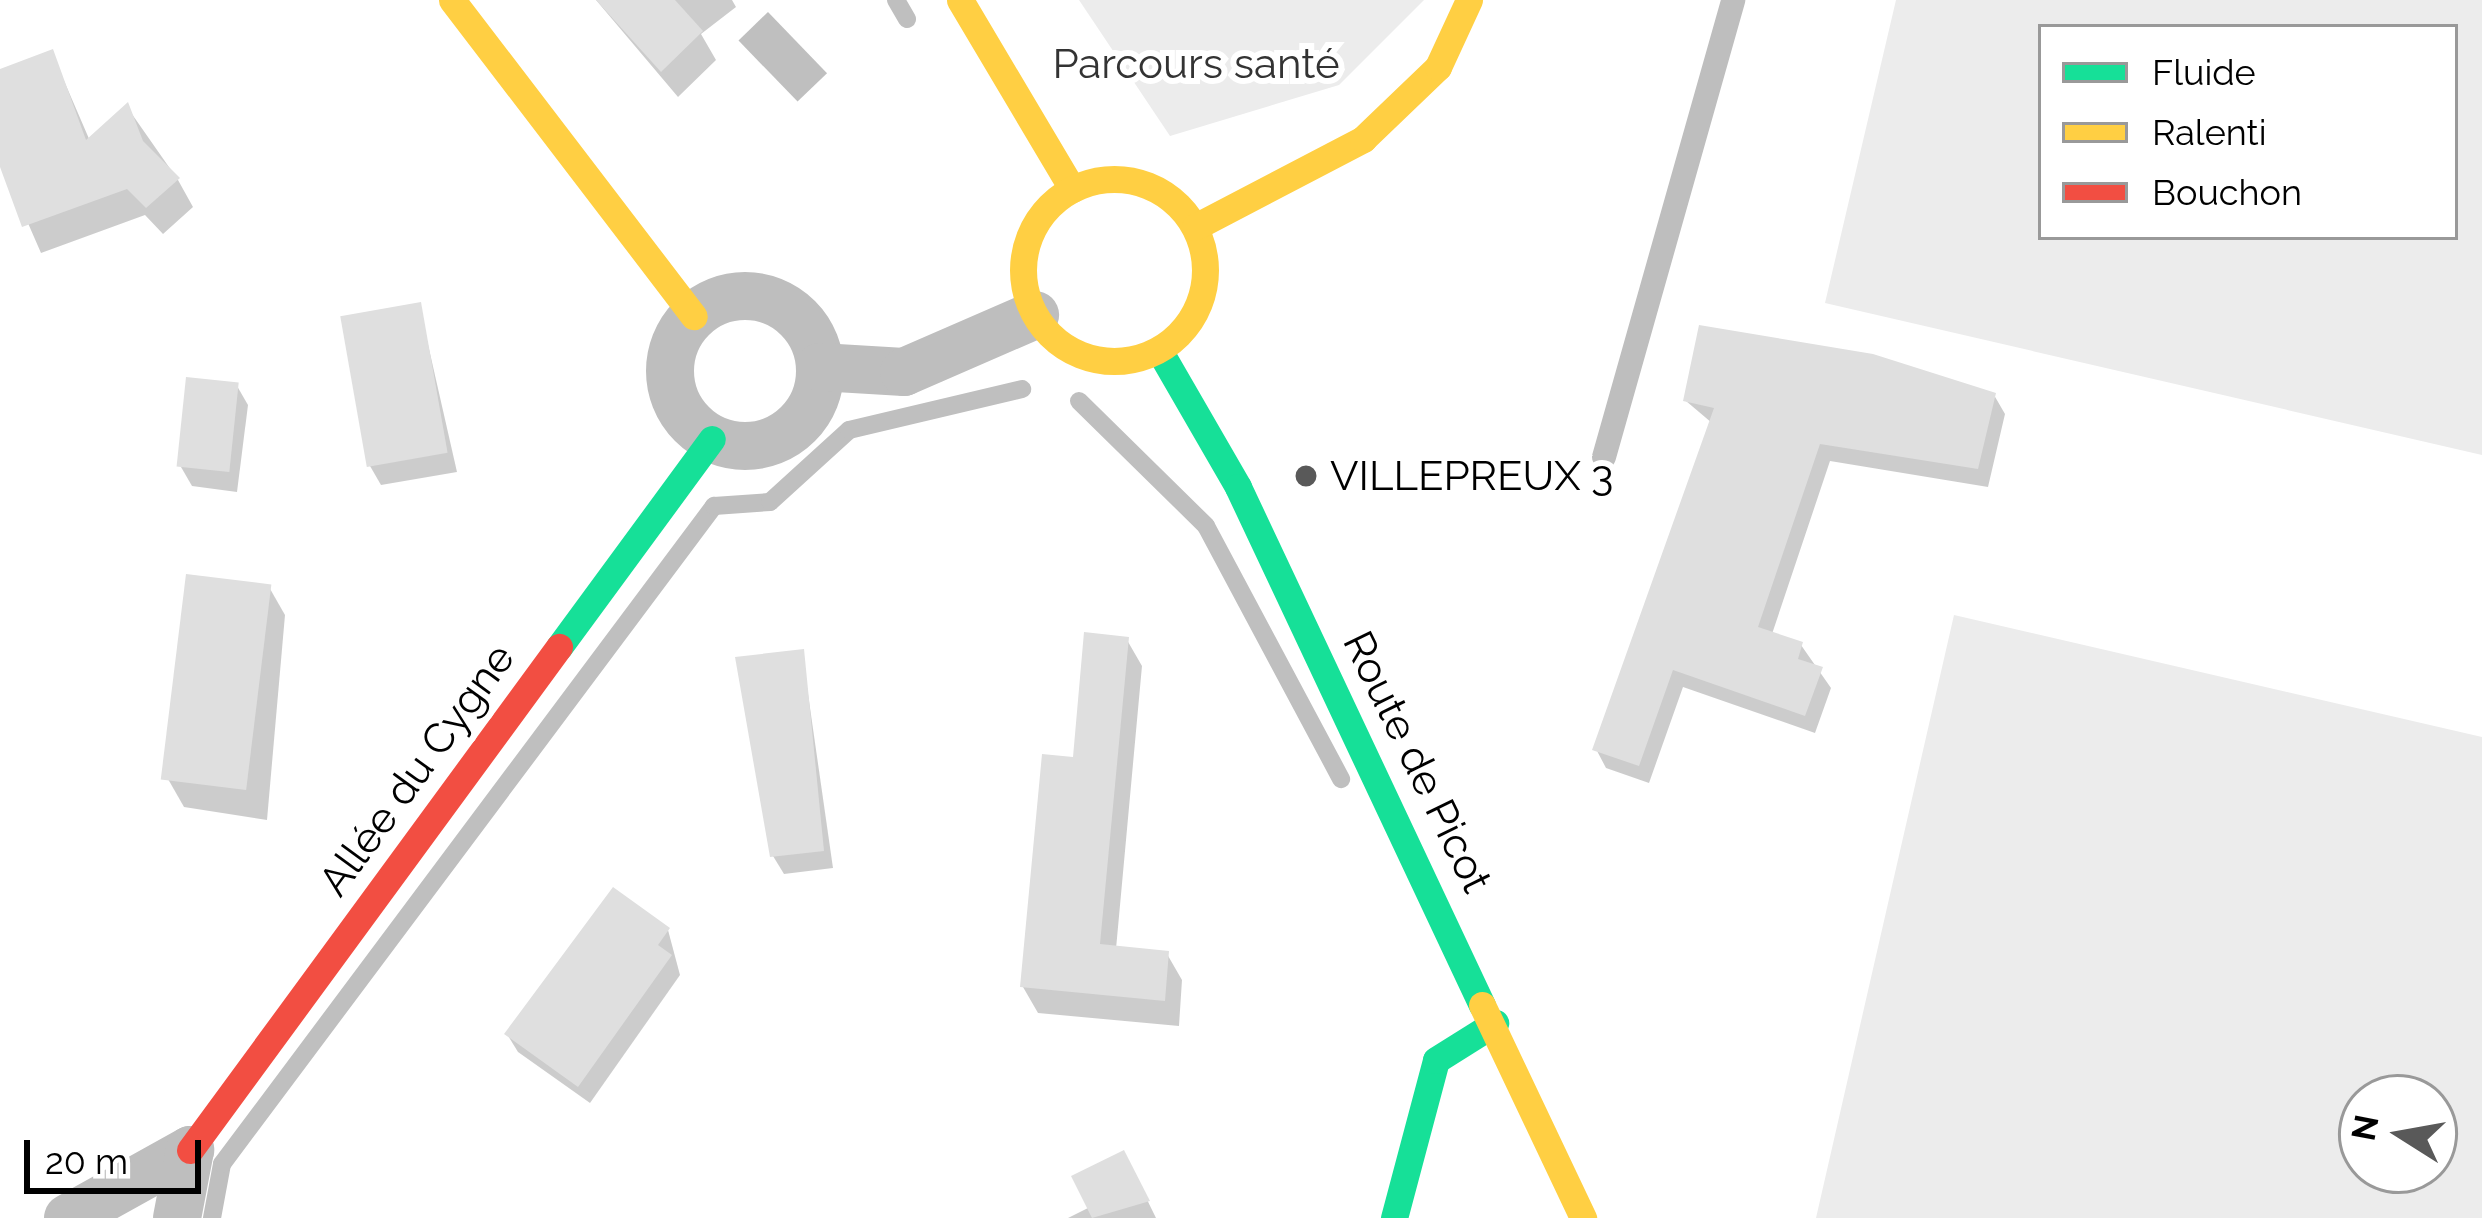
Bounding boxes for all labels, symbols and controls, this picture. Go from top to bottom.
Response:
legend [2038,24,2458,240]
park label: Parcours santé [1052,39,1340,89]
text: Fluide [2152,51,2256,93]
text: Ralenti [2152,111,2267,153]
text: Bouchon [2152,171,2302,213]
place label: VILLEPREUX 3 [1330,451,1614,501]
marker: VILLEPREUX 3 [1293,463,1319,489]
street label: Route de Picot [1332,623,1502,901]
street label: Allée du Cygne [309,634,525,906]
north arrow [2338,1074,2458,1194]
text: N [2344,1112,2387,1144]
scale bar [30,1116,207,1190]
text: 20 m [45,1140,128,1182]

